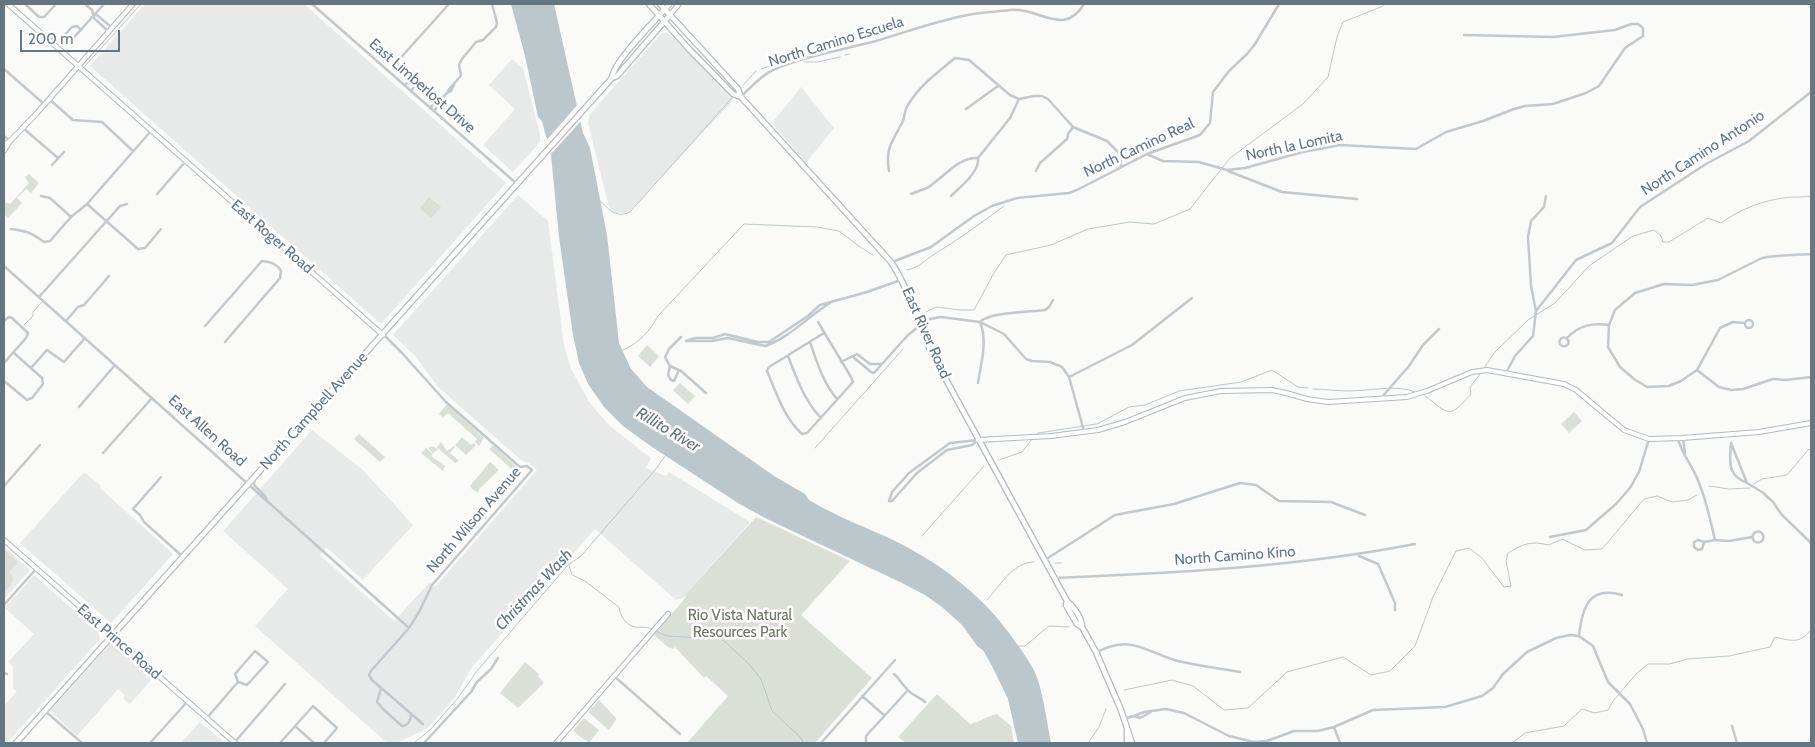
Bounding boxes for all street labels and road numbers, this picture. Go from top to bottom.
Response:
street label: North Camino Escuela [766,13,906,71]
street label: East Limberlost Drive [365,35,479,137]
street label: North Camino Antonio [1638,106,1768,200]
street label: North Camino Real [1081,115,1197,181]
street label: North la Lomita [1244,127,1344,165]
street label: East Roger Road [227,196,317,278]
street label: East River Road [898,285,954,381]
street label: North Campbell Avenue [256,349,372,473]
street label: East Allen Road [164,391,250,471]
street label: North Wilson Avenue [423,463,525,577]
street label: North Camino Kino [1174,543,1296,569]
street label: East Prince Road [73,601,165,683]

